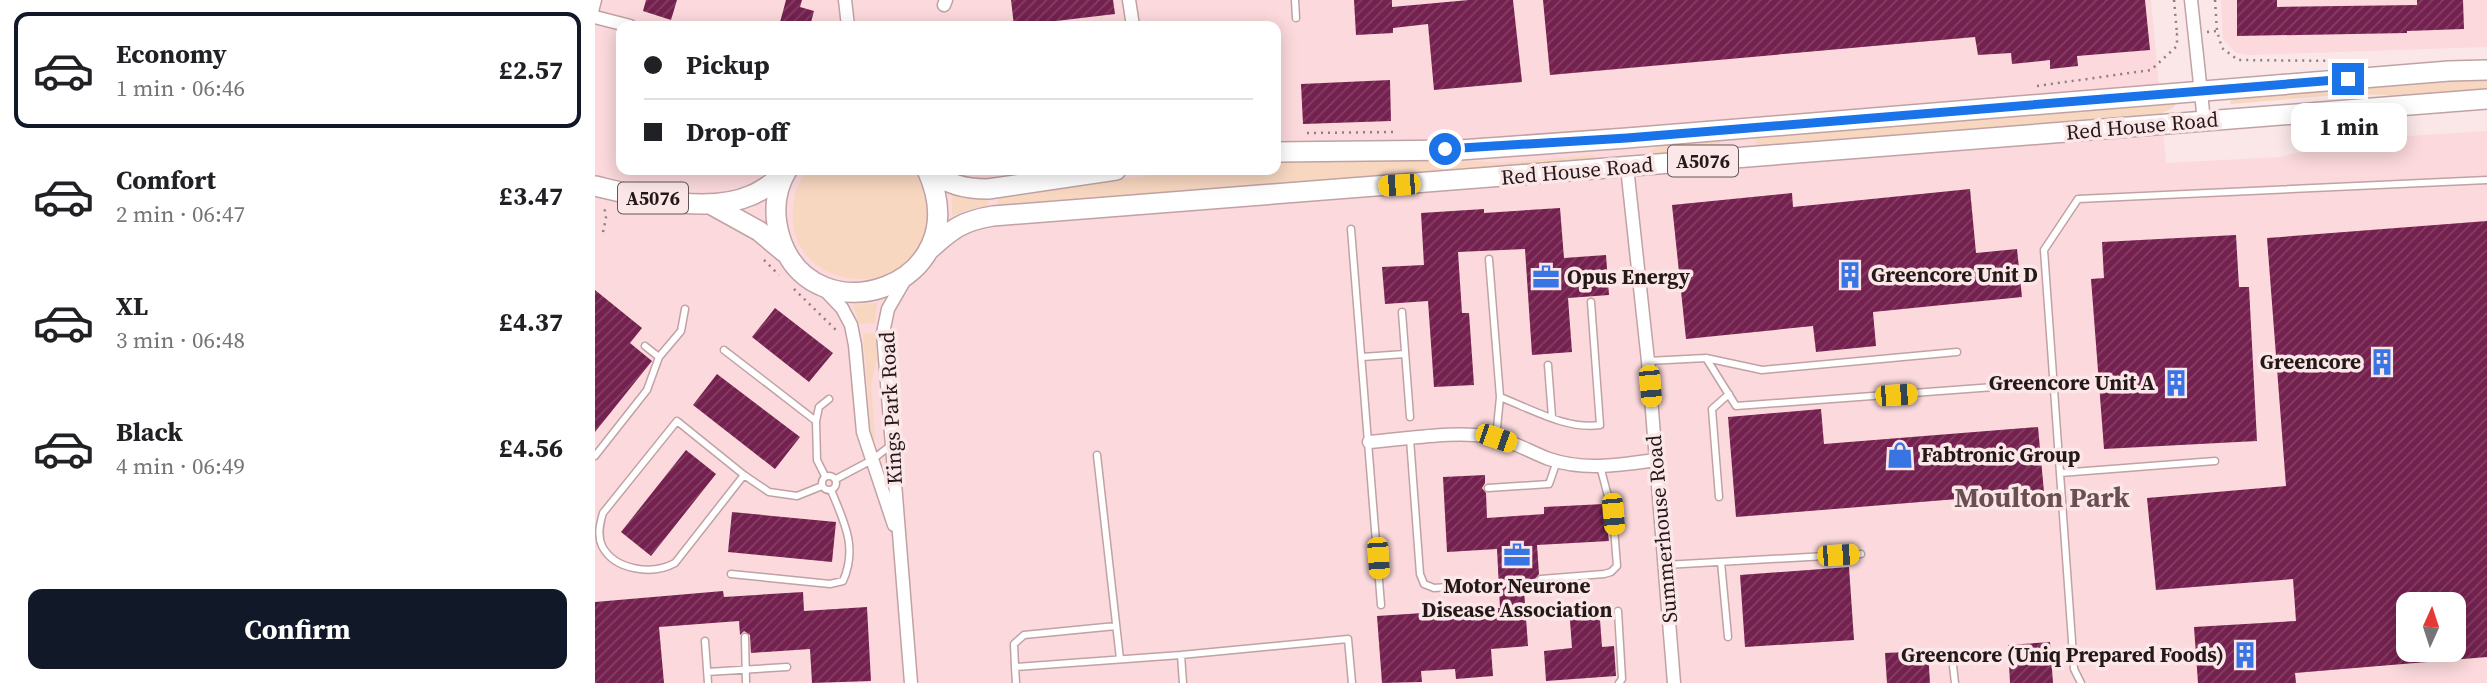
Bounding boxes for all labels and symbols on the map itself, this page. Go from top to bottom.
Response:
route end [2332,63,2364,95]
street label: Red House Road [2064,104,2220,147]
callout: 1 min [2290,104,2406,152]
route start [1429,133,1461,165]
road number: A5076 [1668,146,1738,176]
street label: Red House Road [1499,149,1655,192]
car [1378,173,1421,197]
road number: A5076 [618,182,688,214]
building icon: Greencore Unit D [1835,260,1865,290]
place label: Greencore Unit D [1871,260,2038,289]
office icon: Opus Energy [1531,262,1561,292]
place label: Opus Energy [1567,262,1691,291]
street label: Kings Park Road [872,331,909,485]
place label: Greencore [2260,347,2361,376]
building icon: Greencore [2367,347,2397,377]
car [1638,364,1663,408]
place label: Greencore Unit A [1989,368,2155,397]
building icon: Greencore Unit A [2161,368,2191,398]
car [1875,383,1918,407]
car [1473,421,1520,455]
street label: Summerhouse Road [1639,434,1684,624]
shop icon: Fabtronic Group [1885,440,1915,470]
place label: Fabtronic Group [1921,440,2081,469]
district label: Moulton Park [1954,478,2130,516]
car [1601,492,1626,536]
car [1367,536,1390,580]
office icon: Motor Neurone Disease Association [1502,540,1532,570]
car [1817,543,1860,567]
place label: Motor Neurone Disease Association [1422,571,1612,624]
north arrow [2396,592,2466,662]
place label: Greencore (Uniq Prepared Foods) [1901,640,2224,669]
building icon: Greencore (Uniq Prepared Foods) [2230,640,2260,670]

